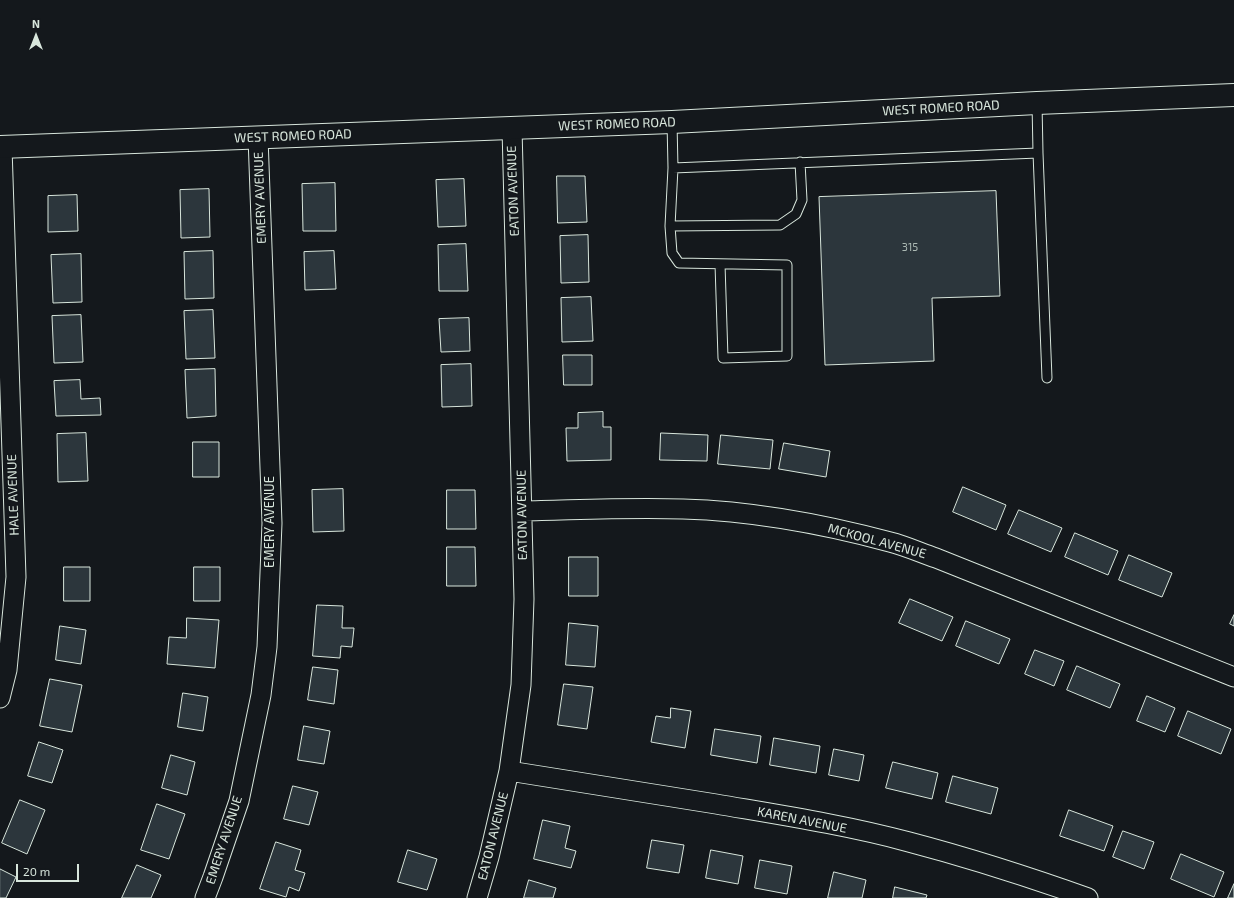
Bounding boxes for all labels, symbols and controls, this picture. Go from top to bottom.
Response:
north arrow [16,16,56,56]
text: N [32,17,40,30]
street label: WEST ROMEO ROAD [882,97,1000,119]
street label: WEST ROMEO ROAD [558,114,676,134]
street label: WEST ROMEO ROAD [234,126,352,146]
street label: EATON AVENUE [504,145,522,237]
street label: EMERY AVENUE [251,152,269,244]
house number: 315 [902,240,918,254]
street label: HALE AVENUE [4,454,22,536]
street label: EATON AVENUE [513,470,531,560]
street label: EMERY AVENUE [262,476,278,568]
street label: MCKOOL AVENUE [826,520,928,562]
street label: EATON AVENUE [474,790,512,882]
street label: EMERY AVENUE [202,794,246,886]
street label: KAREN AVENUE [756,804,848,836]
scale bar [18,856,81,882]
text: 20 m [23,864,50,878]

